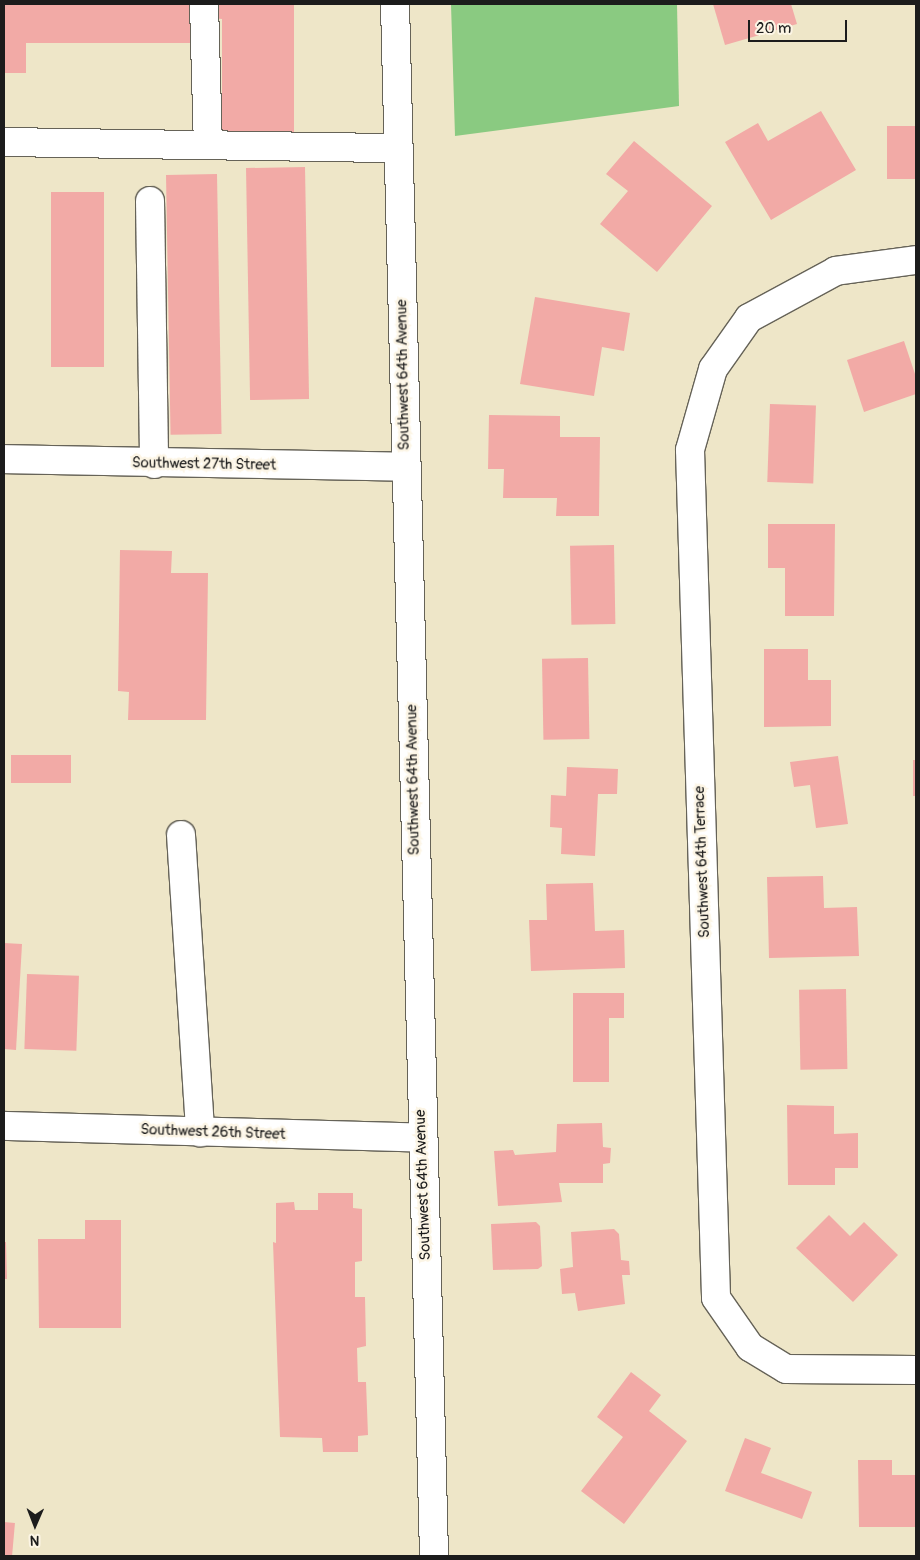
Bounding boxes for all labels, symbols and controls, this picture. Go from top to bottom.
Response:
scale bar [750,10,849,42]
text: 20 m [756,19,791,38]
street label: Southwest 64th Avenue [393,299,413,451]
street label: Southwest 27th Street [132,454,276,474]
street label: Southwest 64th Avenue [403,704,423,856]
street label: Southwest 64th Terrace [690,786,714,938]
street label: Southwest 64th Avenue [411,1109,435,1261]
street label: Southwest 26th Street [140,1120,286,1144]
north arrow [10,1500,60,1550]
text: N [30,1532,40,1549]

